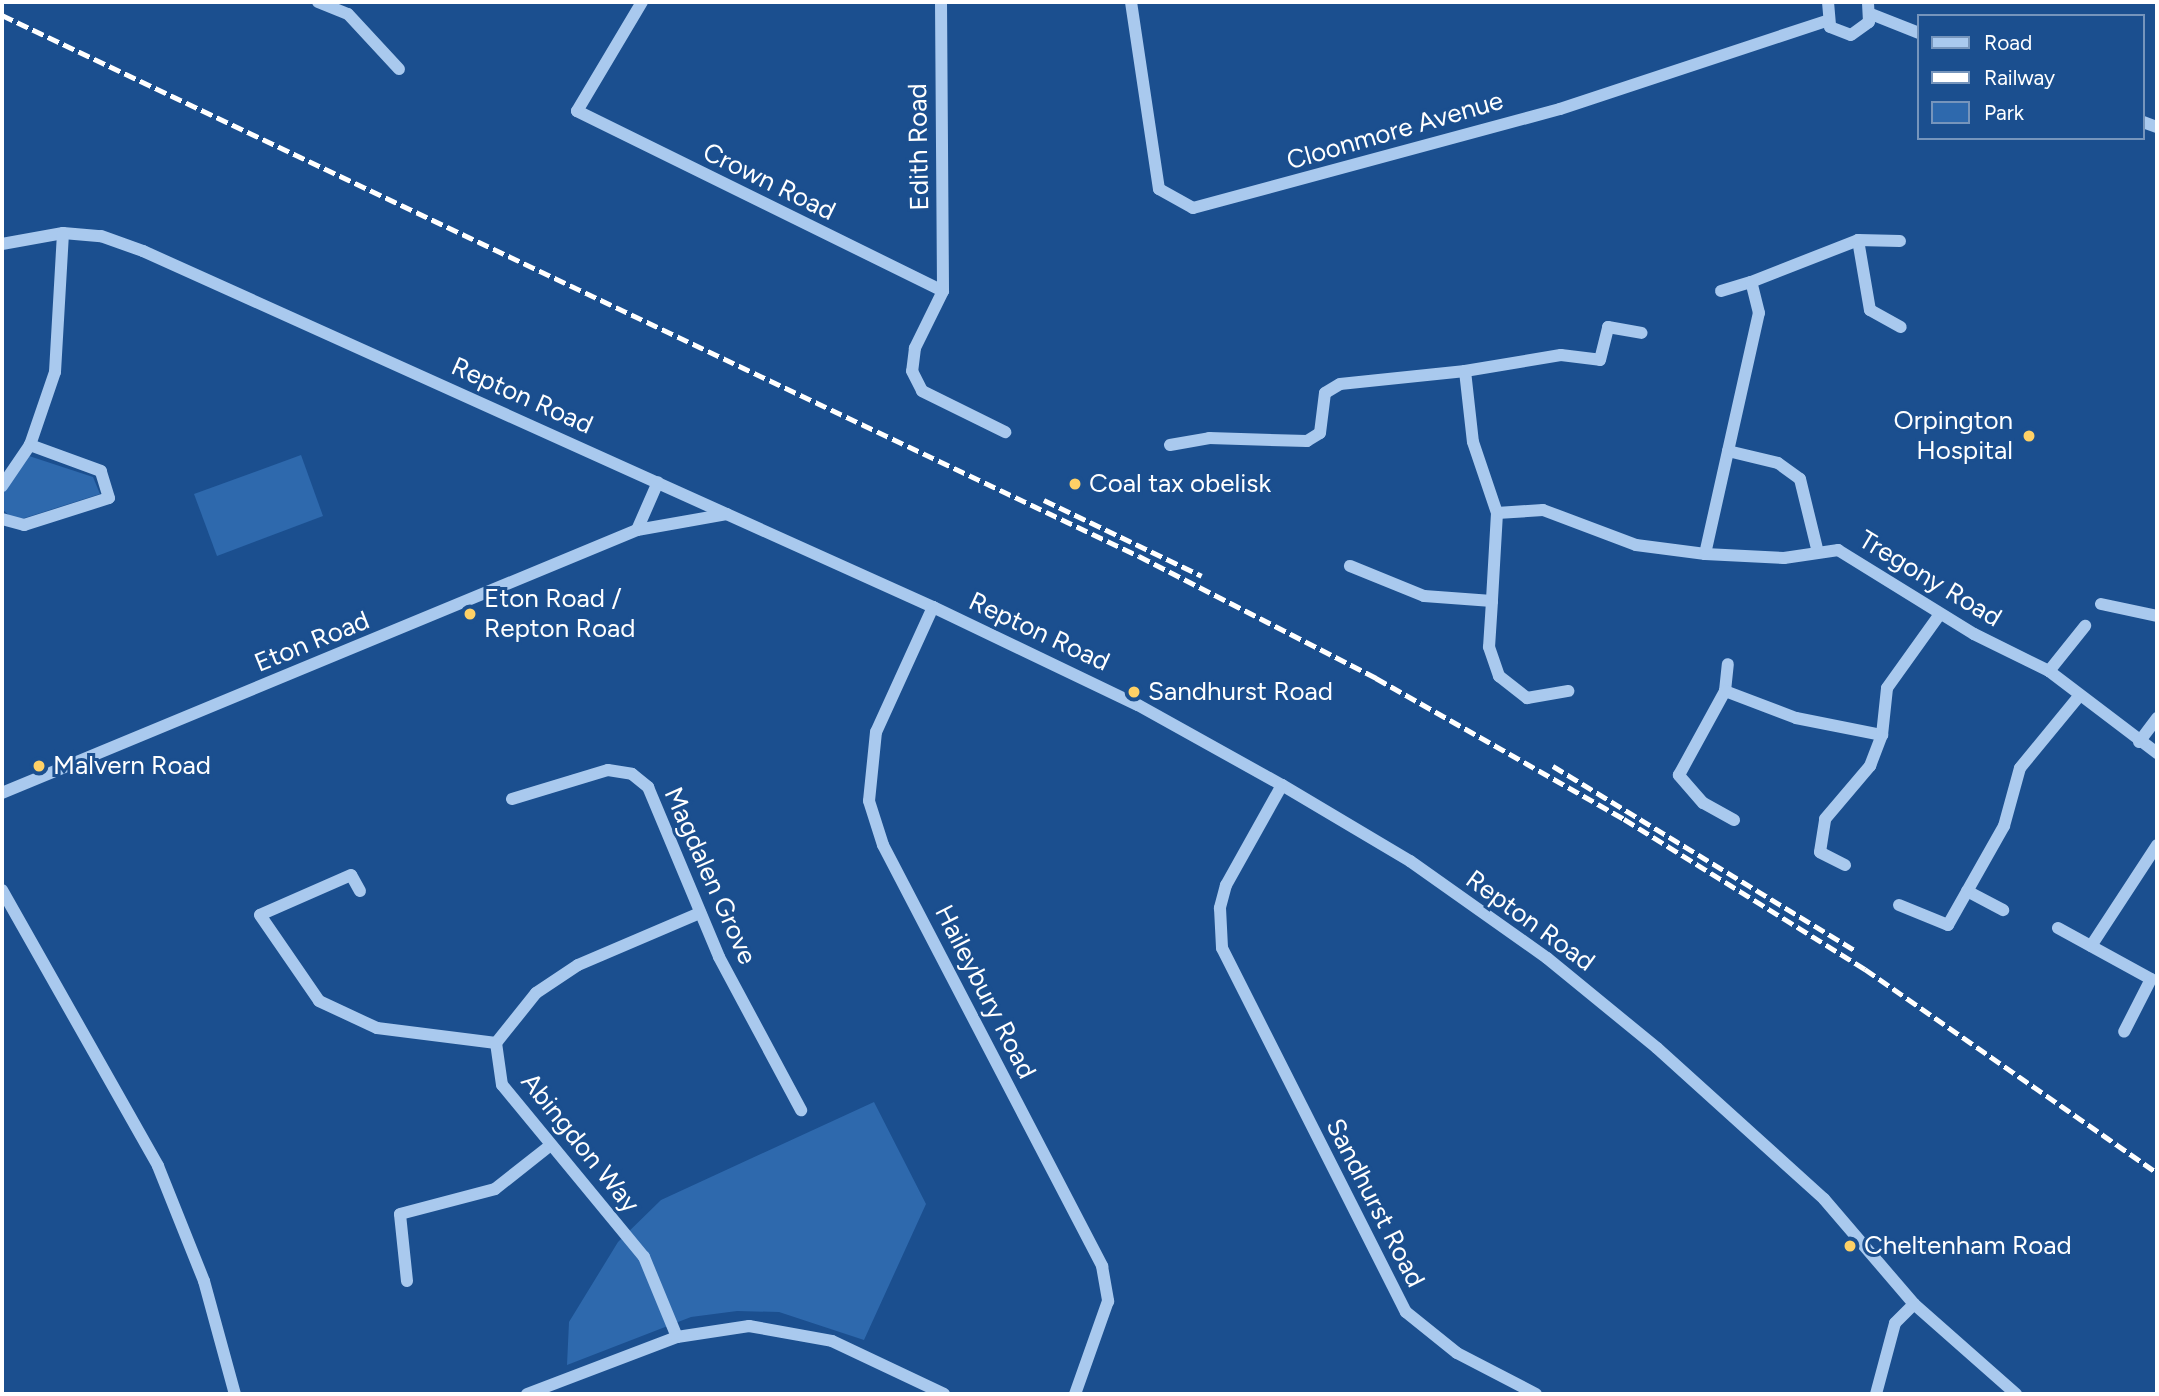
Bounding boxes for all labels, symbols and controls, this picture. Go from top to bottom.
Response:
legend [1918,14,2145,140]
text: Road [1984,30,2032,55]
text: Railway [1984,65,2055,90]
street label: Edith Road [902,83,936,211]
street label: Cloonmore Avenue [1283,85,1507,177]
text: Park [1984,100,2024,125]
street label: Crown Road [698,137,840,227]
street label: Repton Road [446,351,598,441]
place label: Orpington Hospital [1894,405,2013,466]
marker: Orpington Hospital [2019,426,2039,446]
place label: Coal tax obelisk [1089,468,1271,500]
marker: Coal tax obelisk [1067,476,1083,492]
street label: Tregony Road [1853,524,2007,634]
place label: Eton Road / Repton Road [484,583,635,644]
street label: Repton Road [964,586,1114,678]
street label: Eton Road [250,605,374,679]
marker: Eton Road / Repton Road [462,606,478,622]
place label: Sandhurst Road [1148,676,1333,708]
marker: Sandhurst Road [1126,684,1142,700]
place label: Malvern Road [53,750,211,782]
marker: Malvern Road [31,758,47,774]
street label: Magdalen Grove [657,783,763,969]
street label: Repton Road [1460,864,1600,978]
street label: Haileybury Road [928,900,1042,1084]
street label: Abingdon Way [514,1067,646,1219]
street label: Sandhurst Road [1319,1114,1431,1292]
place label: Cheltenham Road [1864,1230,2072,1262]
marker: Cheltenham Road [1842,1238,1858,1254]

